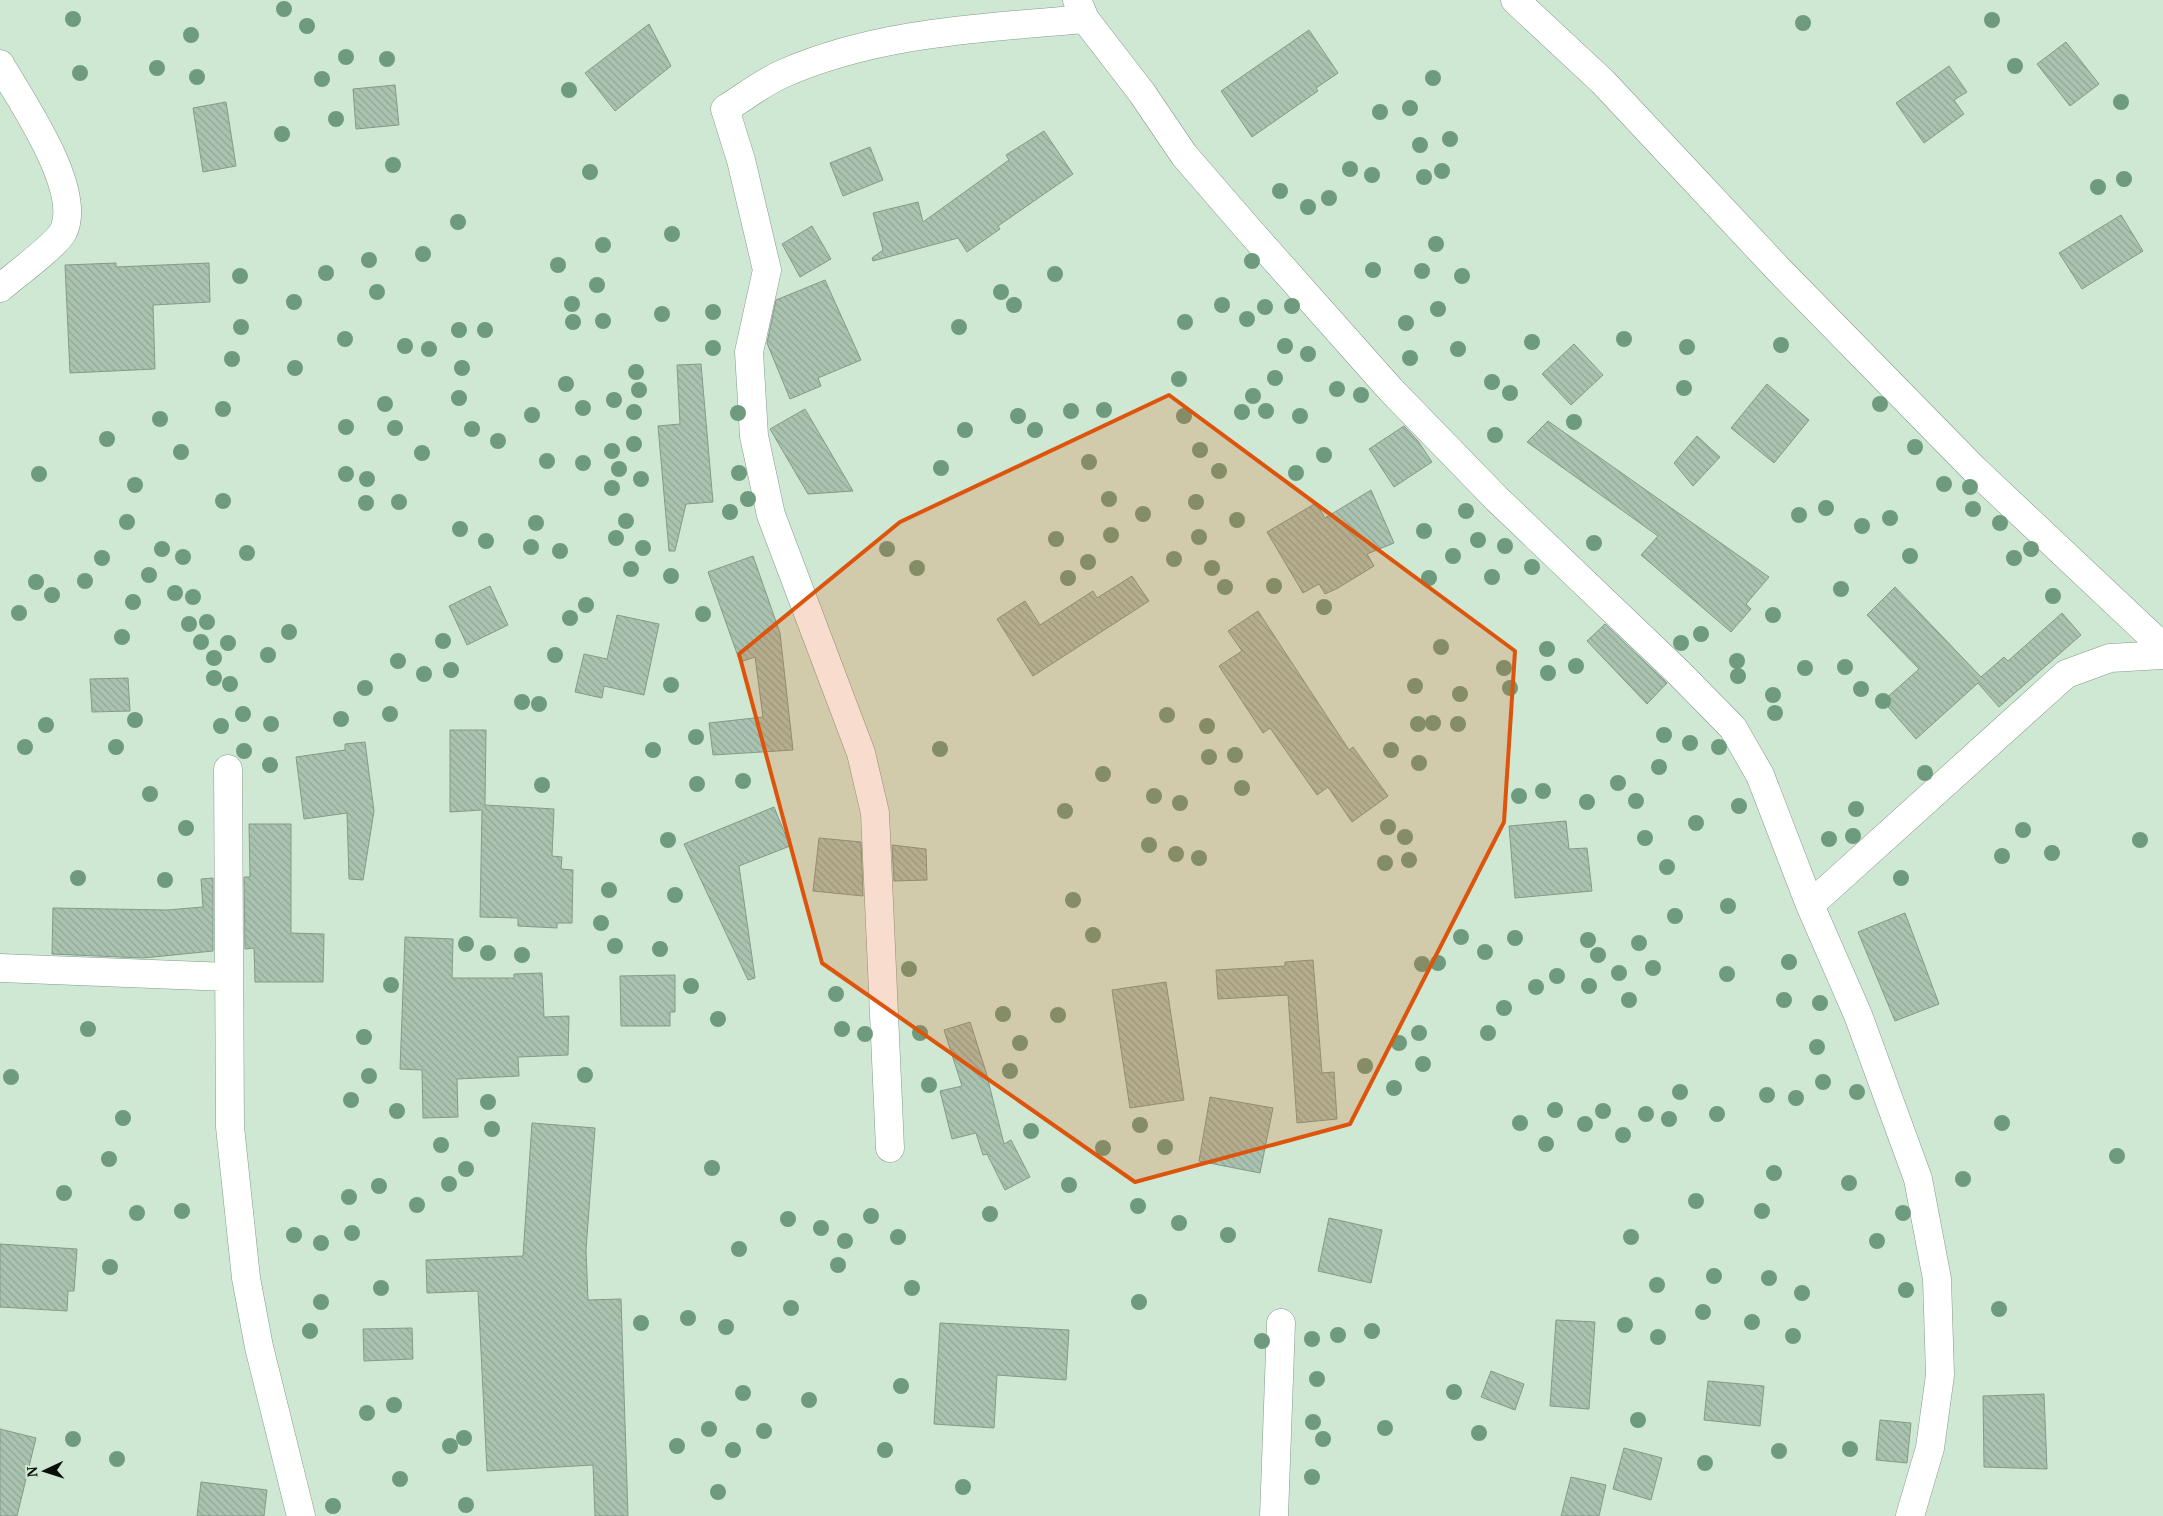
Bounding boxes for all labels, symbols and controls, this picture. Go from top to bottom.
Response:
north arrow [20,1446,70,1496]
text: N [22,1466,41,1478]

